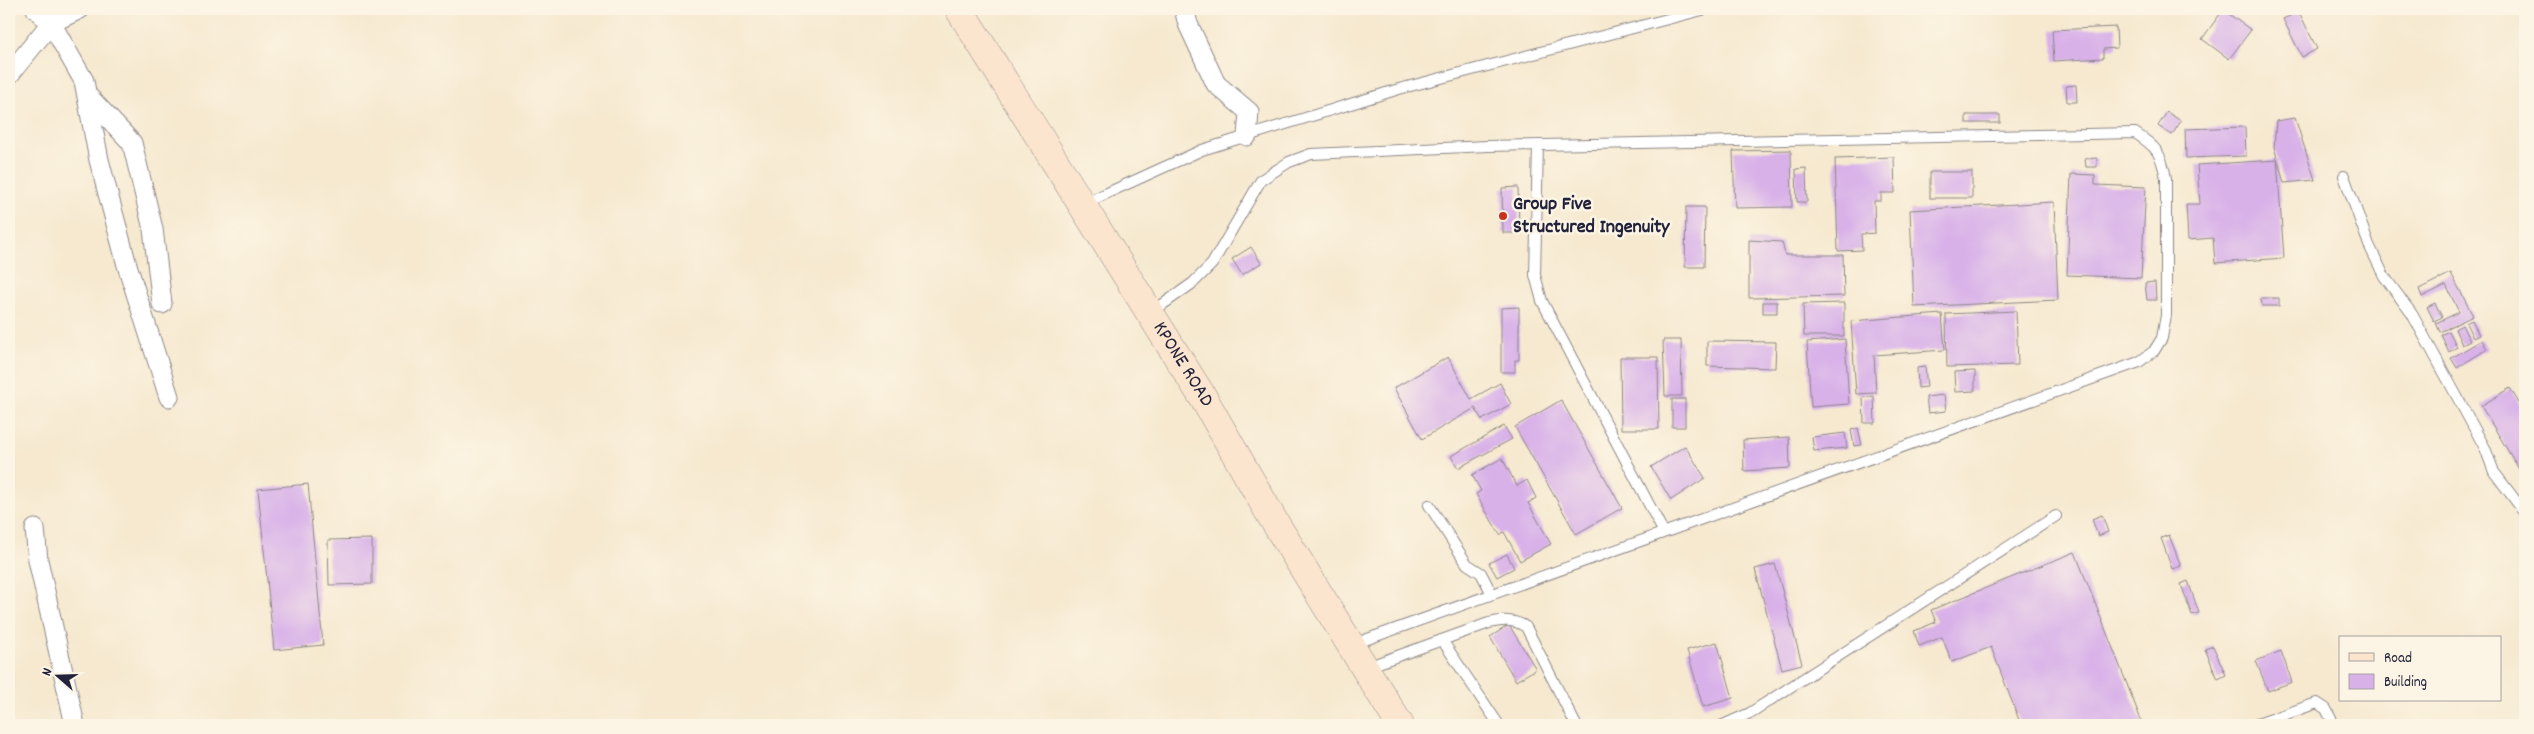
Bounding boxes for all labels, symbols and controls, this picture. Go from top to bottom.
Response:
place label: Group Five Structured Ingenuity [1513,191,1670,242]
marker: Group Five Structured Ingenuity [1497,210,1509,222]
street label: KPONE ROAD [1145,317,1220,412]
legend [2339,636,2502,702]
text: Road [2384,648,2412,670]
north arrow [32,652,82,702]
text: N [37,665,58,679]
text: Building [2384,672,2427,694]

